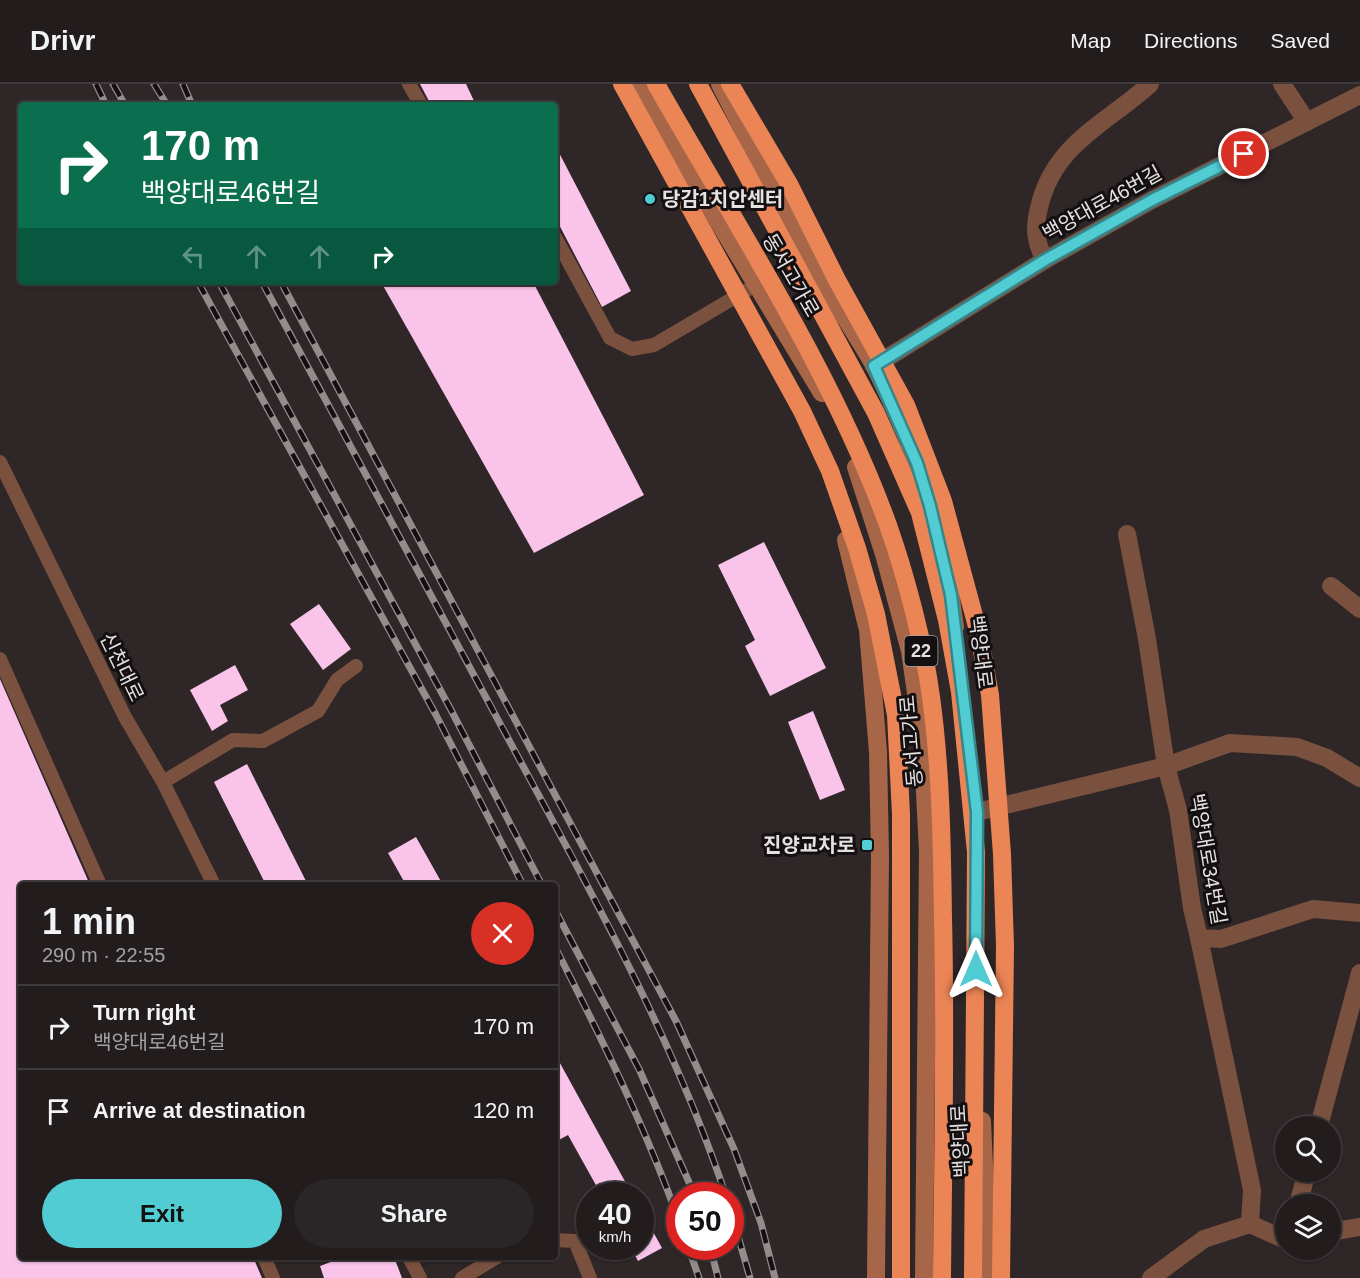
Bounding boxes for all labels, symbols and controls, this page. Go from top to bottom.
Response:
text: Drivr [30,25,95,56]
text: Map [1070,29,1111,52]
text: Directions [1144,29,1237,52]
text: Saved [1270,29,1330,52]
text: 170 m [141,122,260,169]
icon: right [42,126,120,204]
pin [1218,128,1269,179]
icon: arrive [1227,137,1260,170]
street label: 백양대로46번길 [1039,161,1165,245]
text: 백양대로46번길 [141,178,320,208]
place label: 당감1치안센터 [662,188,784,210]
marker: 당감1치안센터 [643,192,657,206]
street label: 동서고가로 [758,230,824,320]
icon: left [177,240,210,273]
icon: ahead [240,240,273,273]
icon: ahead [303,240,336,273]
icon: right [366,240,399,273]
street label: 백양대로 [966,614,996,690]
street label: 신천대로 [96,629,148,705]
road number: 22 [904,636,938,666]
street label: 동서고가로 [896,694,926,788]
street label: 백양대로34번길 [1186,792,1230,926]
place label: 진양교차로 [763,834,855,856]
marker: 진양교차로 [860,838,874,852]
text: 1 min [42,901,136,942]
button: close [471,902,534,965]
position arrow [944,937,1008,1001]
text: 290 m · 22:55 [42,944,165,966]
text: Turn right [93,1000,195,1025]
icon: right [42,1011,75,1044]
text: 170 m [473,1014,534,1039]
text: 백양대로46번길 [93,1031,226,1053]
icon: arrive [42,1095,75,1128]
text: Arrive at destination [93,1098,306,1123]
text: 120 m [473,1098,534,1123]
street label: 백양대로 [947,1104,973,1178]
map controls [1275,1116,1341,1260]
button: search [1275,1116,1341,1182]
button: Exit [42,1179,282,1248]
button: Share [294,1179,534,1248]
speed limit sign: 50 [666,1182,744,1260]
button: layers [1275,1194,1341,1260]
text: 40 [598,1197,632,1230]
text: km/h [599,1228,631,1245]

